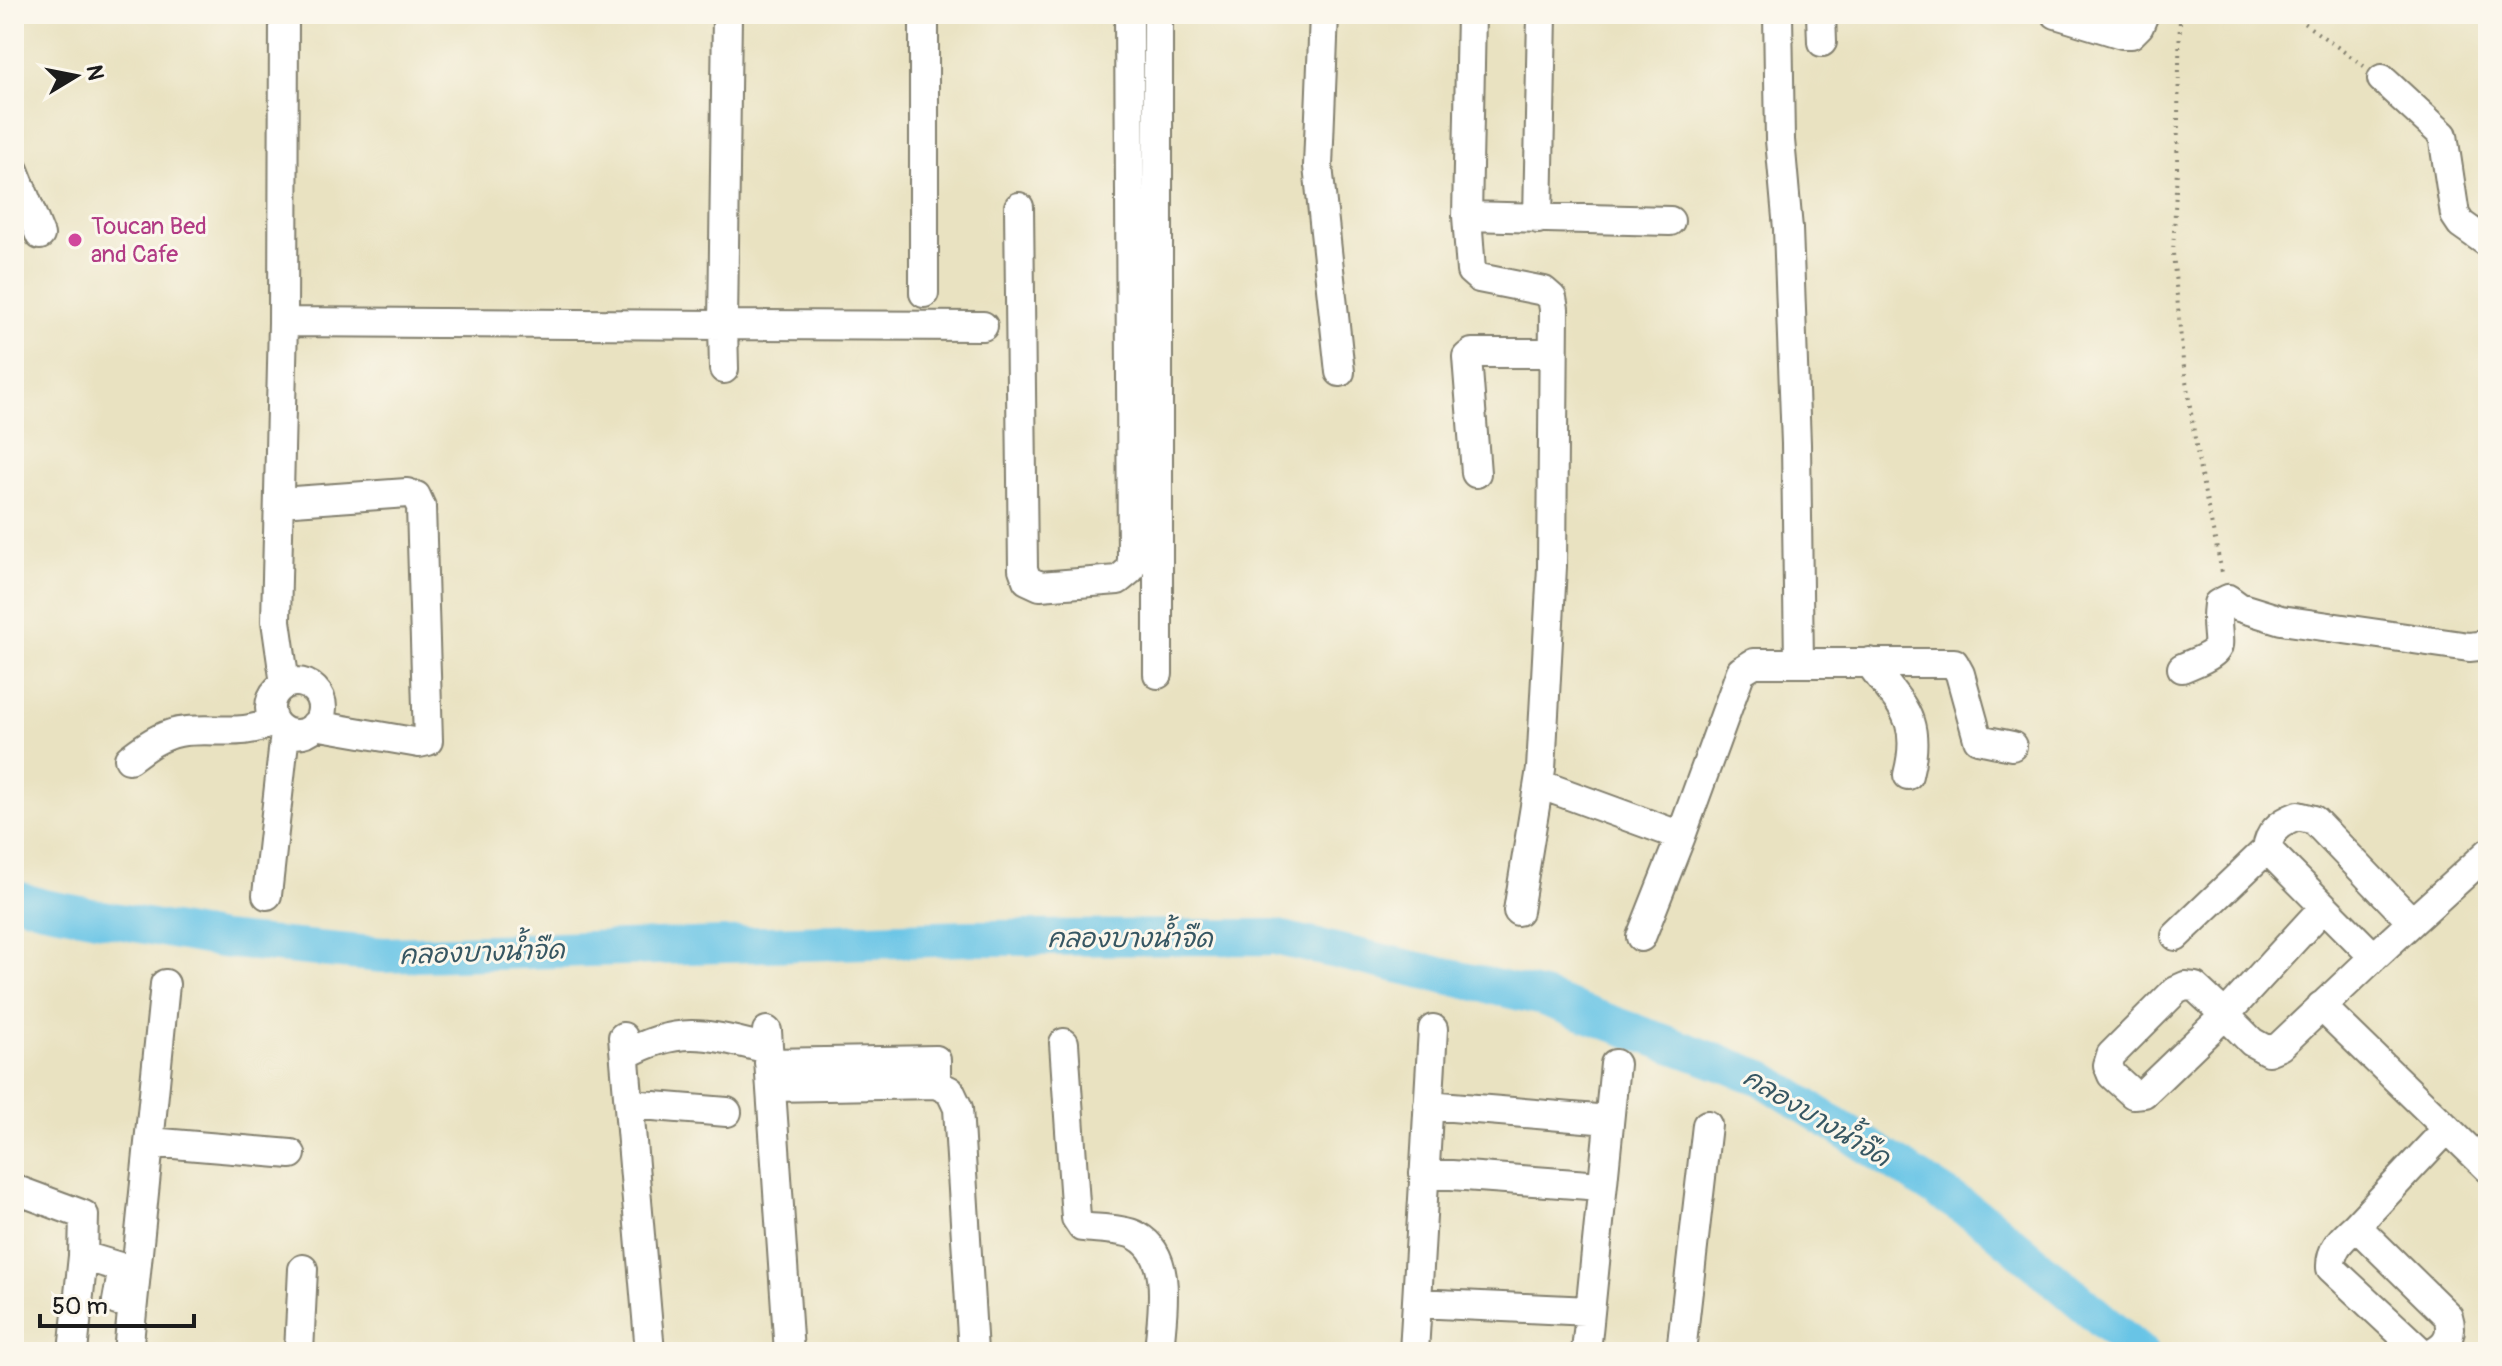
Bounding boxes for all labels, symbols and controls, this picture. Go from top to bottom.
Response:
north arrow [36,36,116,116]
text: N [80,63,110,83]
place label: Toucan Bed and Cafe [91,212,207,269]
marker: Toucan Bed and Cafe [66,231,84,249]
water label: คลองบางน้ำจืด [1047,914,1214,955]
water label: คลองบางน้ำจืด [399,925,566,972]
water label: คลองบางน้ำจืด [1737,1054,1901,1175]
scale bar [40,1278,194,1328]
text: 50 m [52,1292,108,1321]

